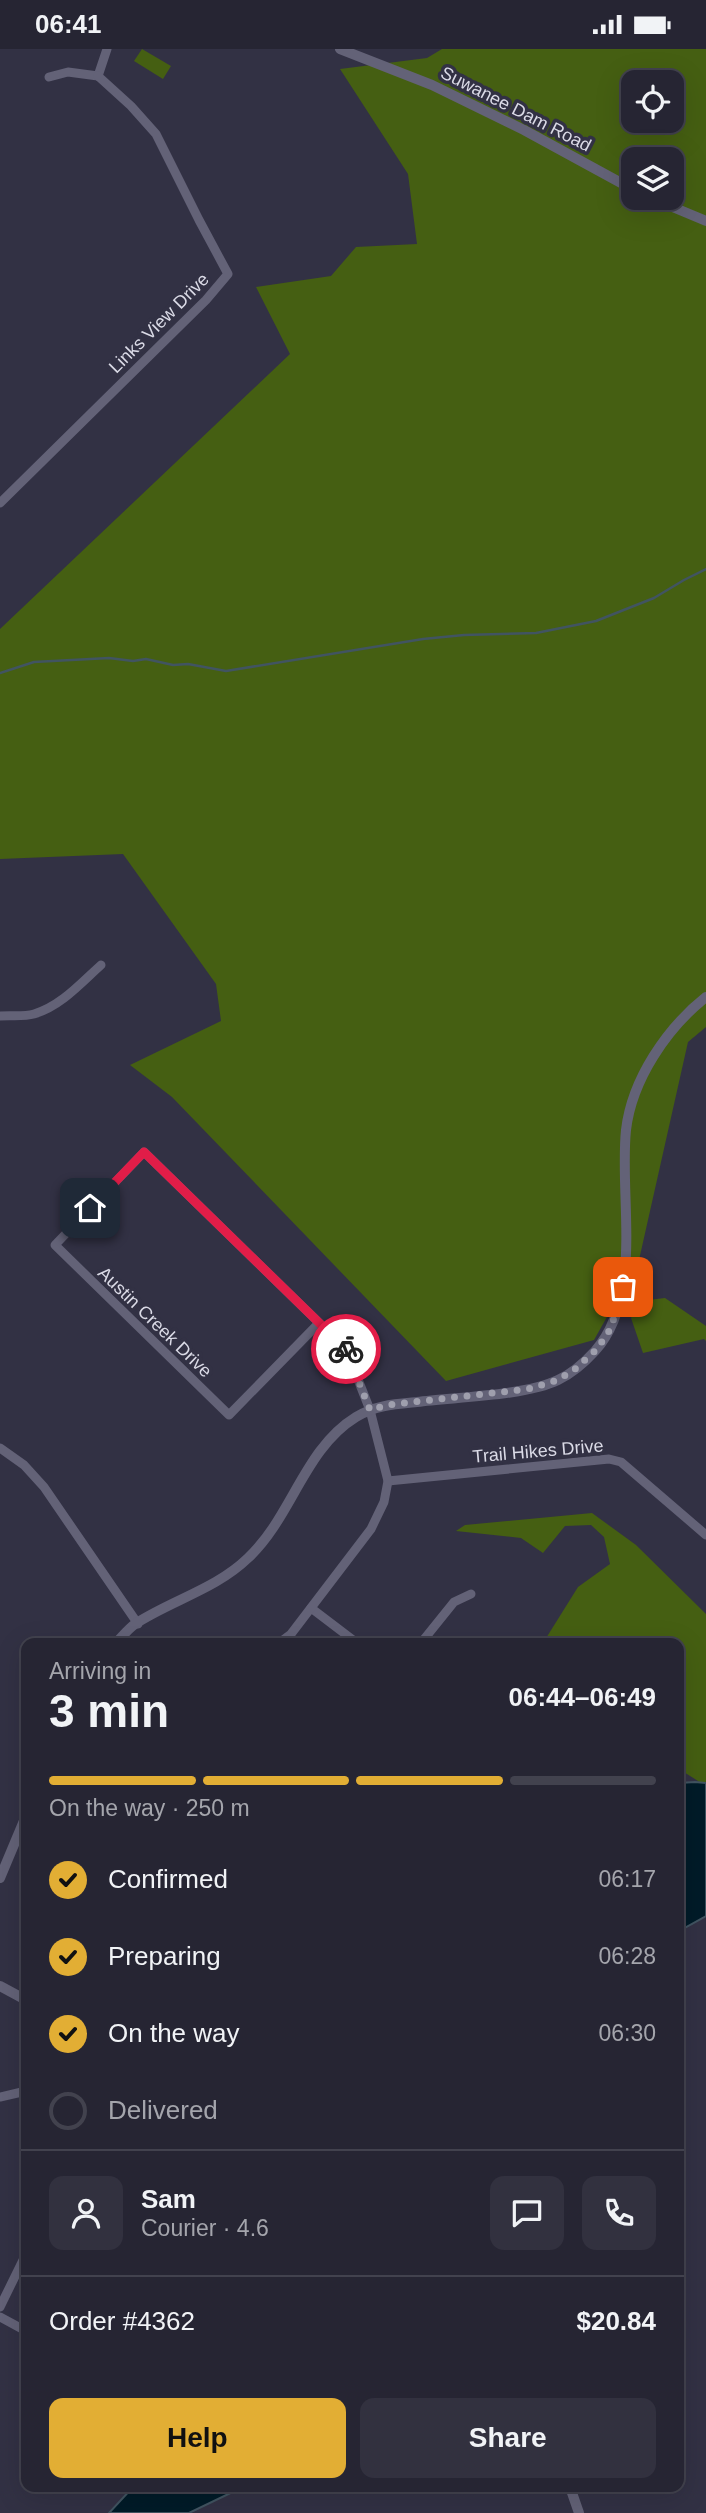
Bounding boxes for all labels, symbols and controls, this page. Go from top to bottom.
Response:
text: 06:41 [35,9,102,39]
street label: Suwanee Dam Road [437,62,595,156]
map controls [621,70,684,210]
button: locate [621,70,684,133]
button: layers [621,147,684,210]
street label: Links View Drive [105,269,213,377]
pin [60,1178,120,1238]
icon: home [71,1189,109,1227]
pin [593,1257,653,1317]
street label: Austin Creek Drive [94,1263,216,1381]
icon: bag [604,1268,642,1306]
courier [311,1314,381,1384]
icon: bike [327,1330,365,1368]
street label: Trail Hikes Drive [472,1435,604,1467]
text: Arriving in [49,1658,151,1684]
text: 06:44–06:49 [509,1682,656,1712]
text: 3 min [49,1685,169,1737]
text: On the way · 250 m [49,1795,250,1821]
icon: check [49,1861,87,1899]
text: Confirmed [108,1864,228,1894]
text: 06:17 [598,1866,656,1892]
icon: check [49,1938,87,1976]
text: Preparing [108,1941,221,1971]
text: 06:28 [598,1943,656,1969]
icon: check [49,2015,87,2053]
text: On the way [108,2018,240,2048]
text: 06:30 [598,2020,656,2046]
text: Delivered [108,2095,218,2125]
button: person [49,2176,123,2250]
button: chat [490,2176,564,2250]
button: phone [582,2176,656,2250]
text: Sam [141,2184,196,2214]
text: Courier · 4.6 [141,2215,269,2241]
text: Order #4362 [49,2306,195,2336]
text: $20.84 [576,2306,656,2336]
button: Help [49,2398,346,2478]
button: Share [360,2398,656,2478]

